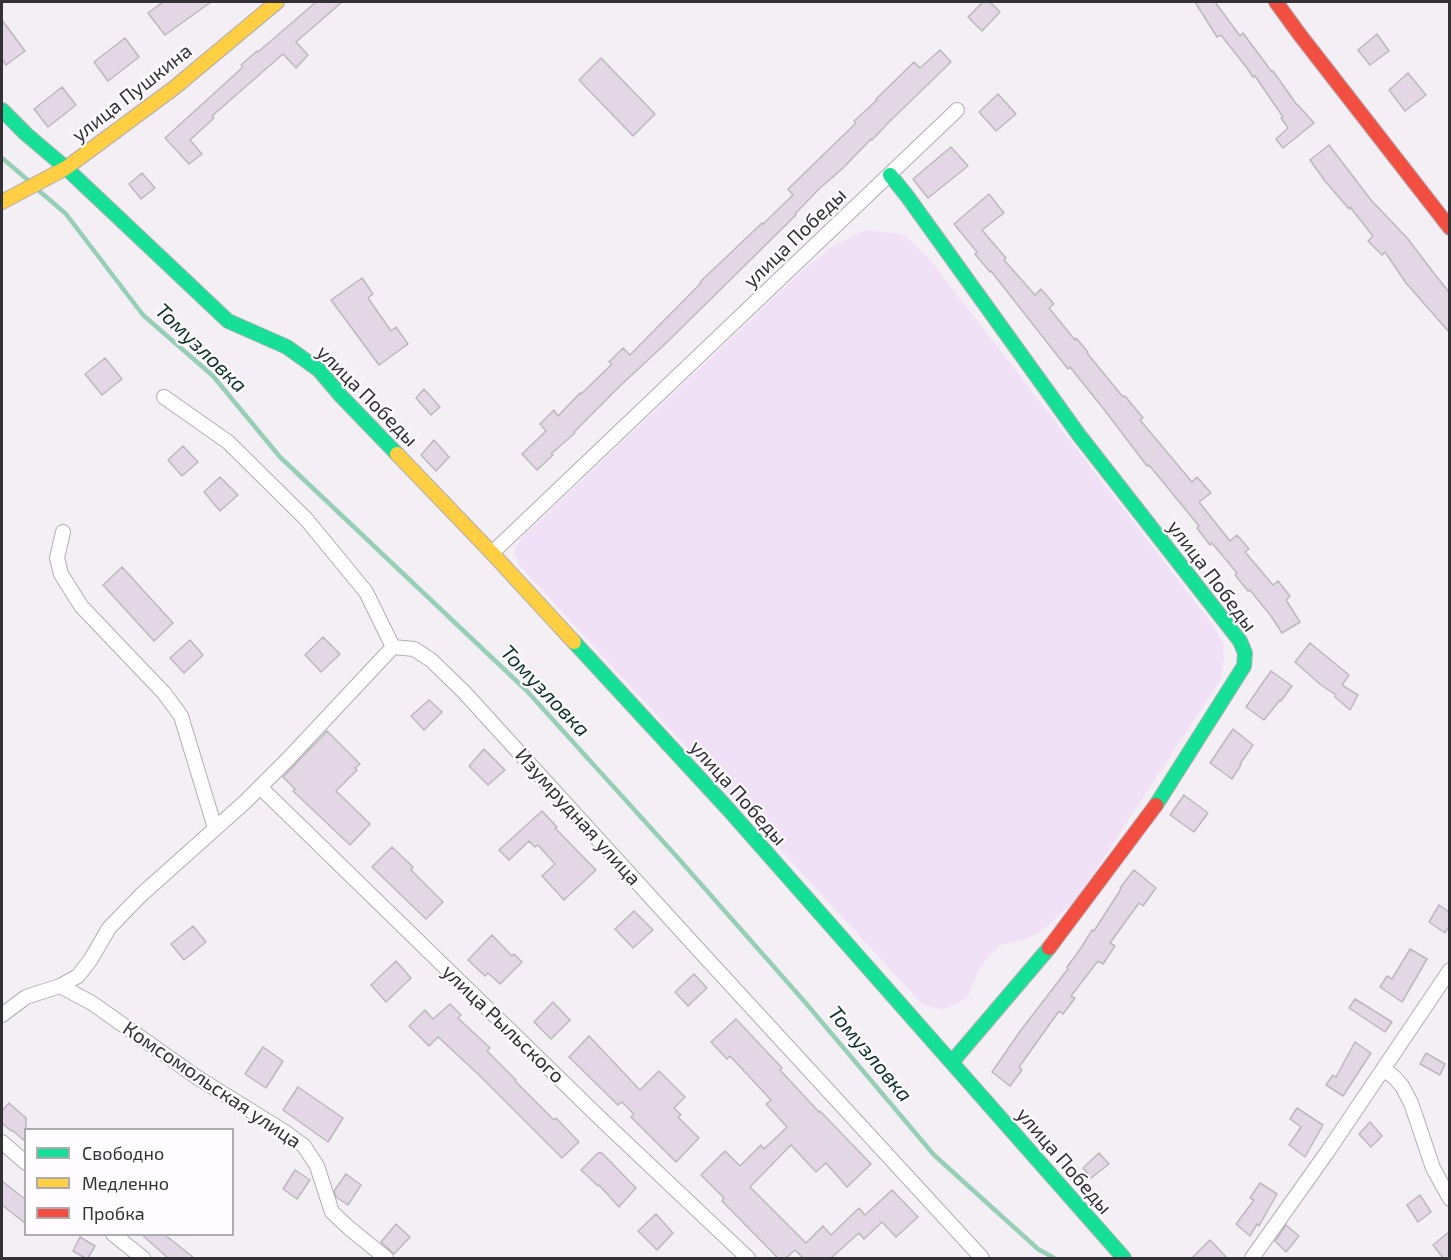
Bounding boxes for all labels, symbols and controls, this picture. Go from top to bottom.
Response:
street label: улица Пушкина [67,39,197,147]
street label: улица Победы [739,183,851,293]
water label: Томузловка [150,298,252,398]
street label: улица Победы [311,340,423,452]
street label: улица Победы [1162,516,1262,636]
water label: Томузловка [495,640,595,742]
street label: улица Победы [684,735,792,851]
street label: Изумрудная улица [510,743,646,891]
street label: улица Рыльского [437,960,569,1088]
water label: Томузловка [823,1001,917,1107]
street label: Комсомольская улица [118,1016,306,1154]
street label: улица Победы [1011,1103,1117,1219]
legend [24,1128,234,1236]
text: Свободно [82,1142,164,1164]
text: Медленно [82,1172,169,1194]
text: Пробка [82,1202,145,1224]

